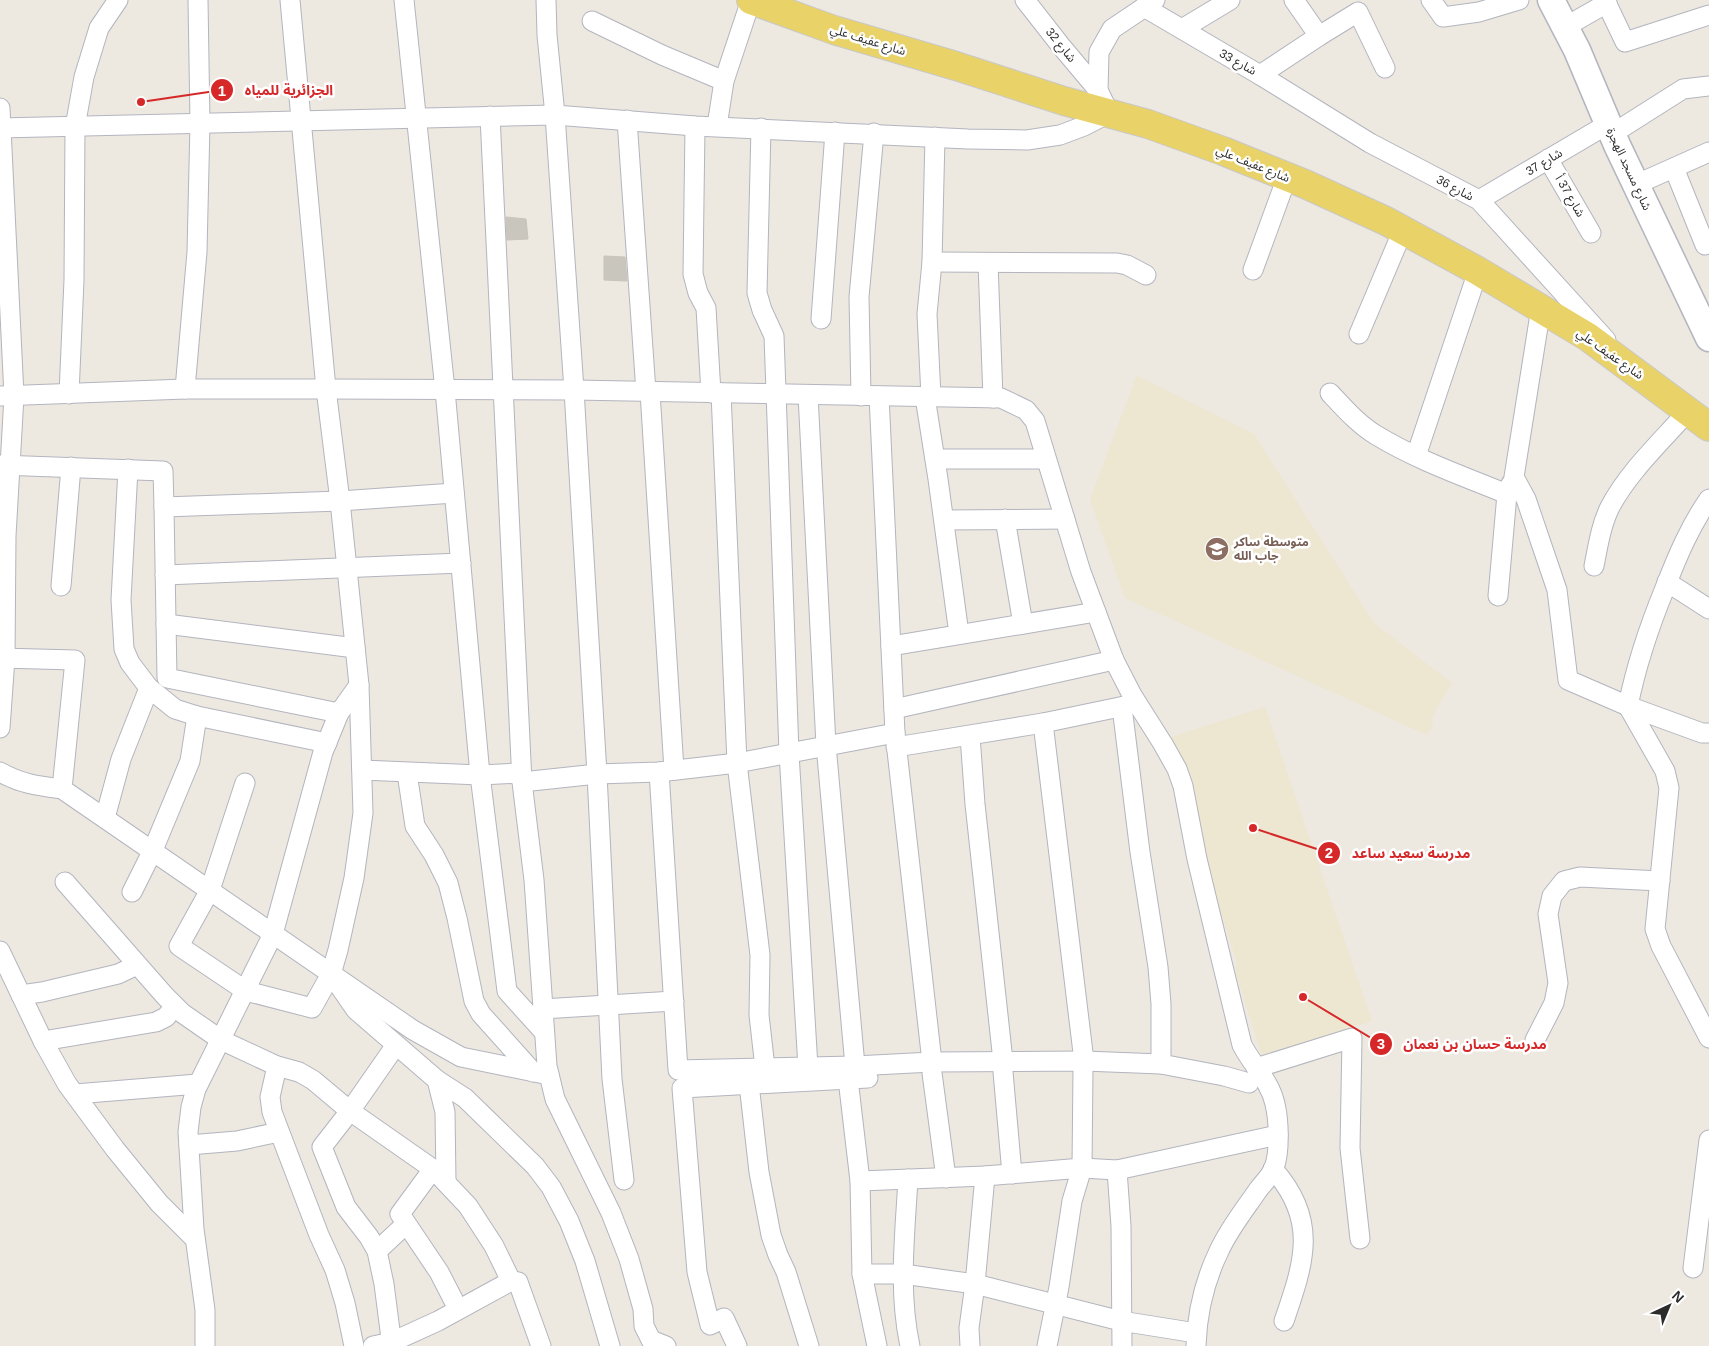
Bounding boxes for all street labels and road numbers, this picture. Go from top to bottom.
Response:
street label: شارع عفيف علي [828,22,907,61]
street label: شارع 32 [1041,25,1079,66]
street label: شارع 33 [1216,46,1259,80]
street label: شارع مسجد الهجرة [1602,126,1654,213]
street label: شارع عفيف علي [1213,143,1292,188]
street label: شارع 37 [1523,146,1566,180]
street label: شارع 36 [1433,172,1476,205]
street label: شارع 37 أ [1551,172,1588,221]
street label: شارع عفيف علي [1572,326,1646,384]

